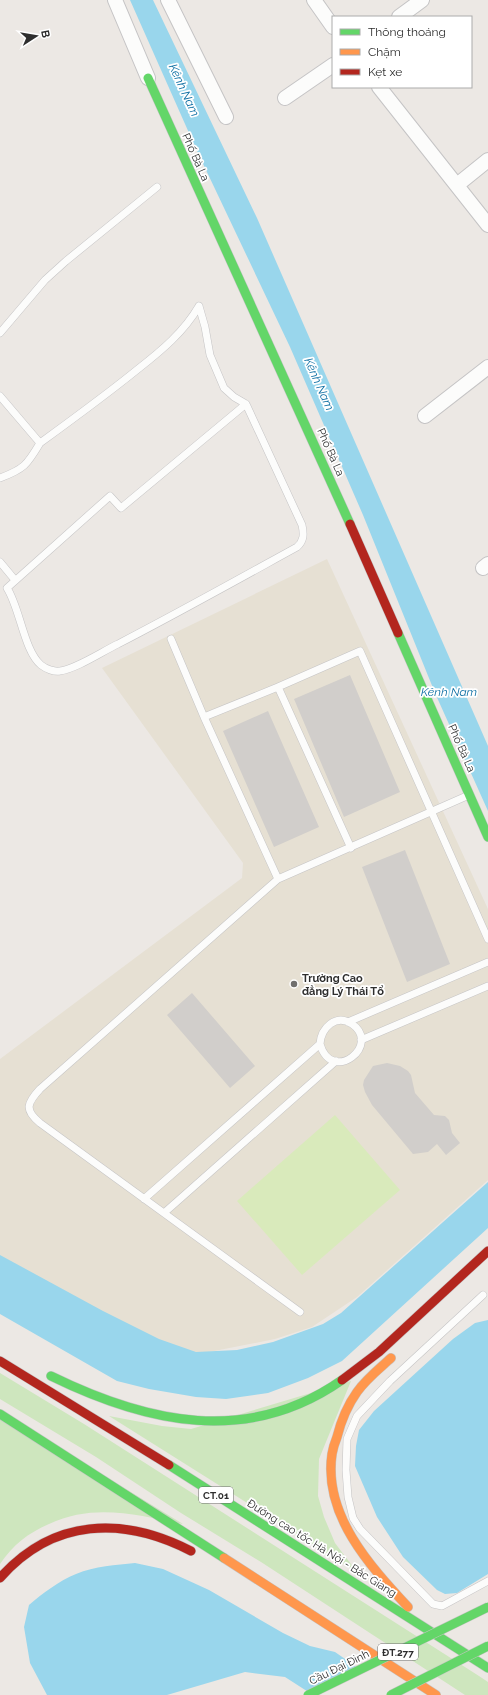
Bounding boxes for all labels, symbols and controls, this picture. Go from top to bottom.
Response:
north arrow [16,16,56,56]
legend [332,16,472,88]
text: Thông thoáng [368,25,446,39]
text: B [38,29,53,40]
text: Chậm [368,45,401,59]
water label: Kênh Nam [166,62,202,118]
text: Kẹt xe [368,65,402,79]
street label: Phố Bà La [179,131,212,183]
water label: Kênh Nam [301,355,337,413]
street label: Phố Bà La [314,426,347,478]
water label: Kênh Nam [421,685,477,699]
street label: Phố Bà La [445,722,478,774]
place label: Trường Cao đẳng Lý Thái Tổ [302,972,384,998]
marker: Trường Cao đẳng Lý Thái Tổ [289,979,299,989]
road number: CT.01 [199,1487,233,1503]
street label: Đường cao tốc Hà Nội - Bắc Giang [245,1497,399,1600]
road number: ĐT.277 [378,1644,418,1660]
street label: Cầu Đại Đình [307,1647,371,1688]

